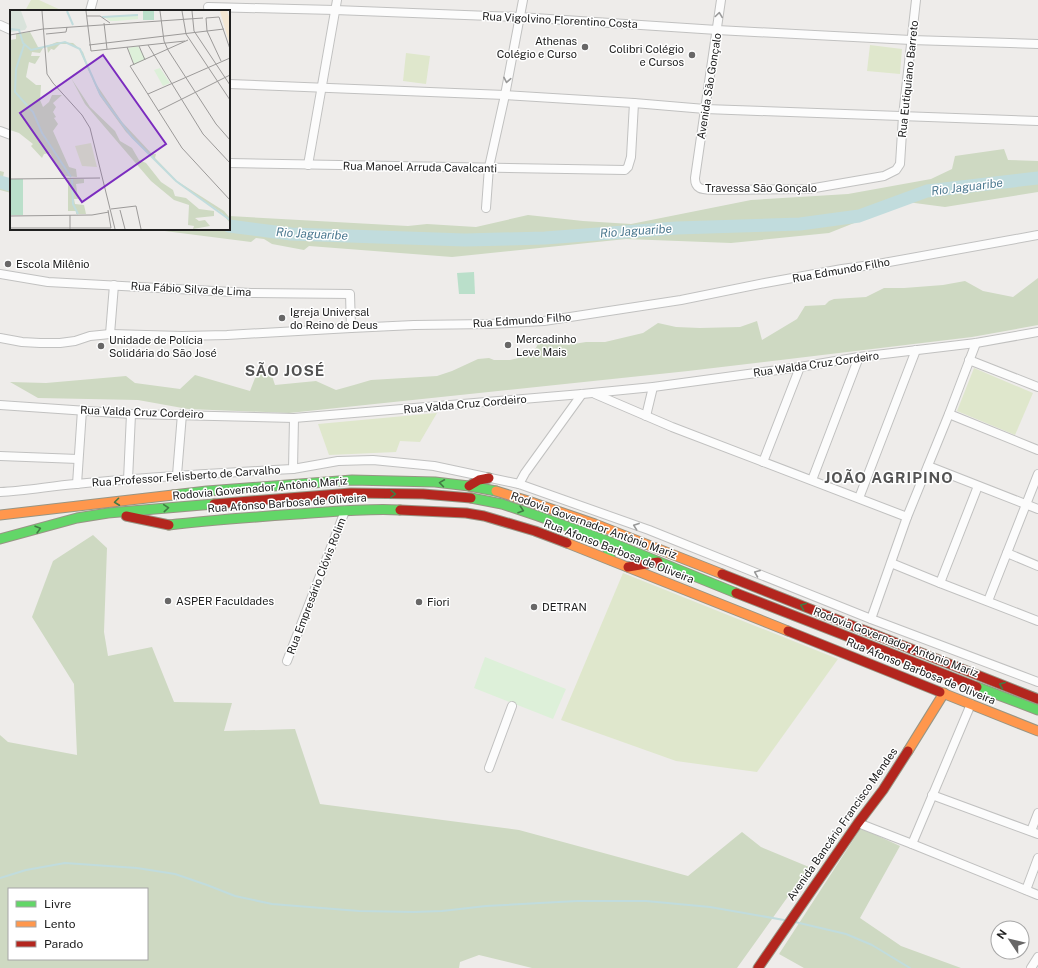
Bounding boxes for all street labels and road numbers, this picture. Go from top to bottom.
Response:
street label: Rua Vigolvino Florentino Costa [482,10,638,30]
street label: Rua Eutiquiano Barreto [896,20,920,138]
street label: Avenida São Gonçalo [695,32,724,140]
street label: Rua Manoel Arruda Cavalcanti [343,160,497,174]
street label: Travessa São Gonçalo [705,182,817,195]
street label: Rua Edmundo Filho [791,256,891,284]
street label: Rua Fábio Silva de Lima [130,280,252,298]
street label: Rua Edmundo Filho [472,311,572,329]
street label: Rua Walda Cruz Cordeiro [752,349,880,379]
street label: Rua Valda Cruz Cordeiro [403,393,527,415]
street label: Rua Valda Cruz Cordeiro [80,404,204,420]
street label: Rua Professor Felisberto de Carvalho [91,463,281,489]
street label: Rodovia Governador Antônio Mariz [172,474,348,502]
street label: Rodovia Governador Antônio Mariz [509,489,679,561]
street label: Rua Afonso Barbosa de Oliveira [207,491,367,515]
street label: Rua Empresário Clóvis Rolim [284,516,348,656]
street label: Rua Afonso Barbosa de Oliveira [542,517,696,585]
street label: Rodovia Governador Antônio Mariz [812,605,980,679]
street label: Rua Afonso Barbosa de Oliveira [845,636,997,706]
street label: Avenida Bancário Francisco Mendes [784,745,900,903]

